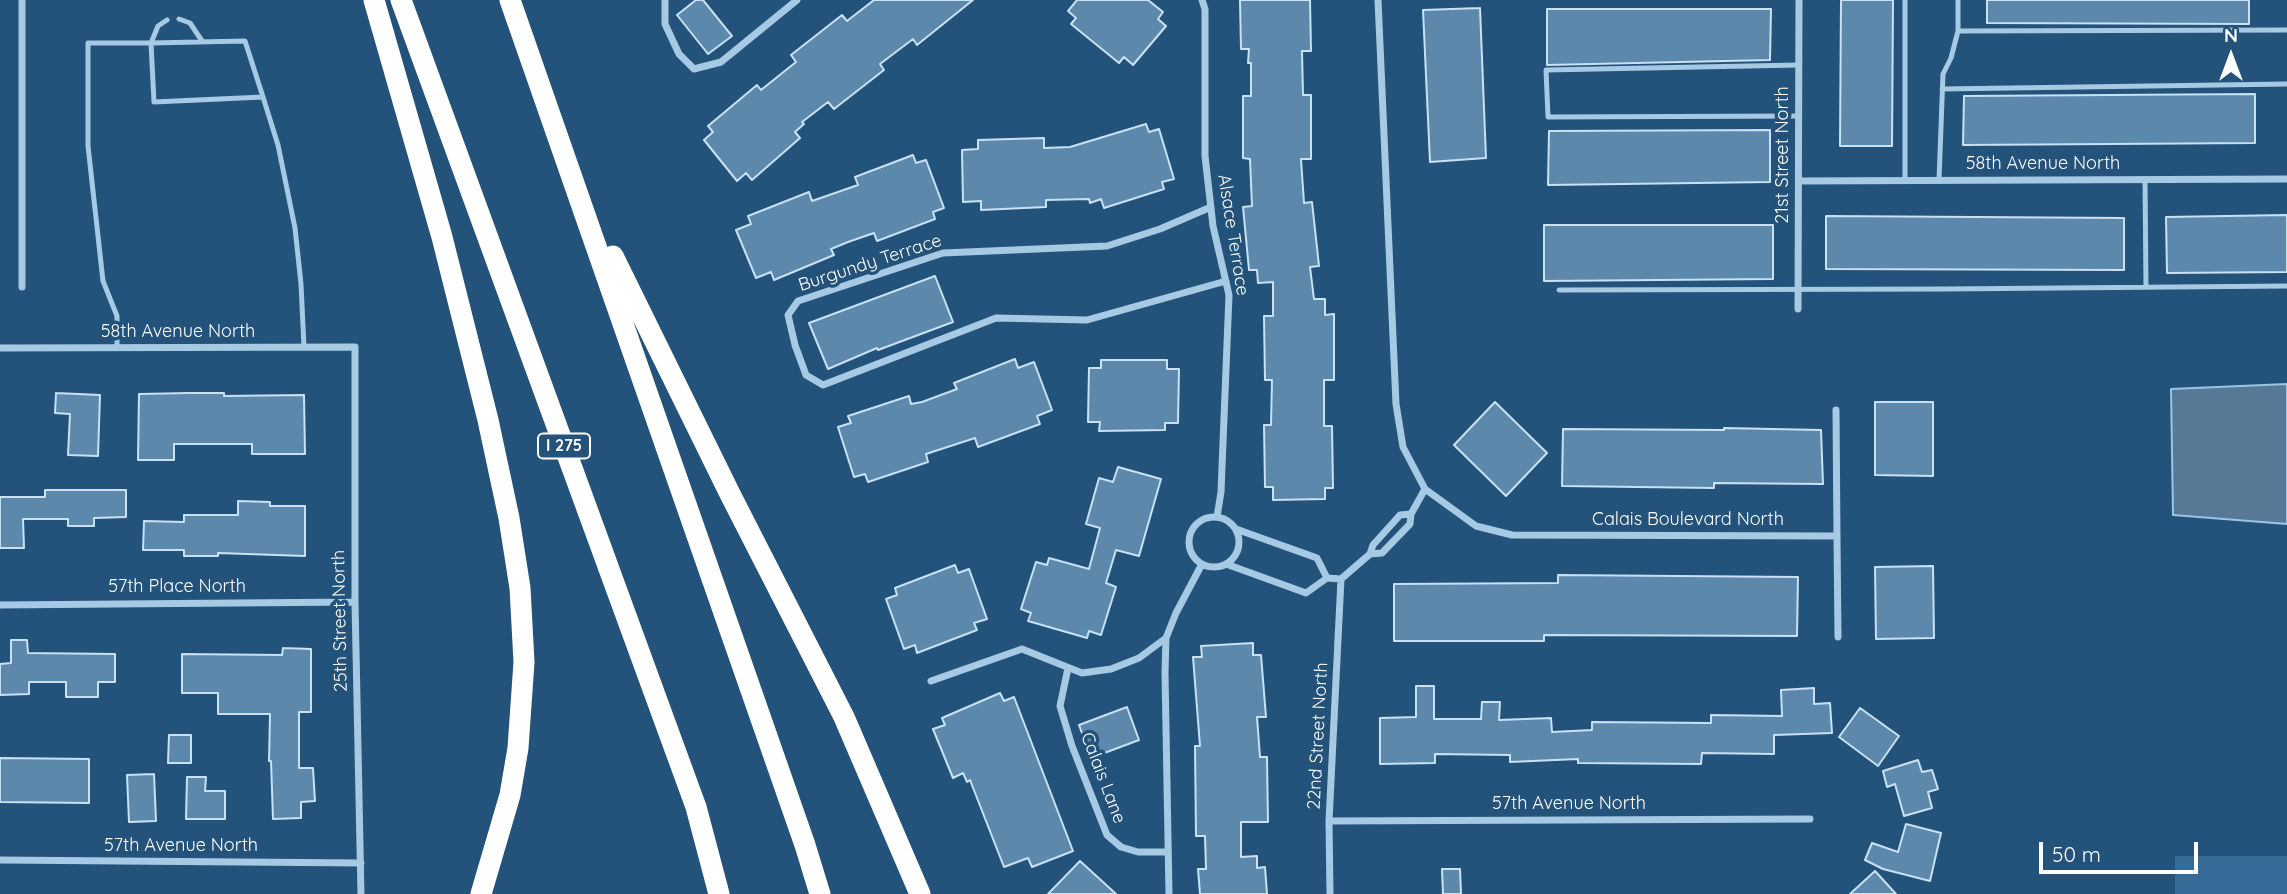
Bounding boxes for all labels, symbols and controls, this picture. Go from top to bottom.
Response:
north arrow [2196,21,2266,91]
text: N [2224,23,2238,47]
street label: 21st Street North [1772,86,1794,224]
street label: 58th Avenue North [1966,153,2120,175]
street label: Alsace Terrace [1213,173,1253,297]
street label: Burgundy Terrace [796,230,944,296]
street label: 58th Avenue North [101,321,255,343]
road number: I 275 [538,434,590,458]
street label: Calais Boulevard North [1592,509,1784,531]
street label: 25th Street North [328,550,352,692]
street label: 57th Place North [108,576,246,598]
street label: 22nd Street North [1303,662,1333,810]
street label: Calais Lane [1076,729,1130,827]
street label: 57th Avenue North [1492,793,1646,815]
scale bar [2042,828,2201,872]
street label: 57th Avenue North [104,835,258,857]
text: 50 m [2052,841,2101,867]

